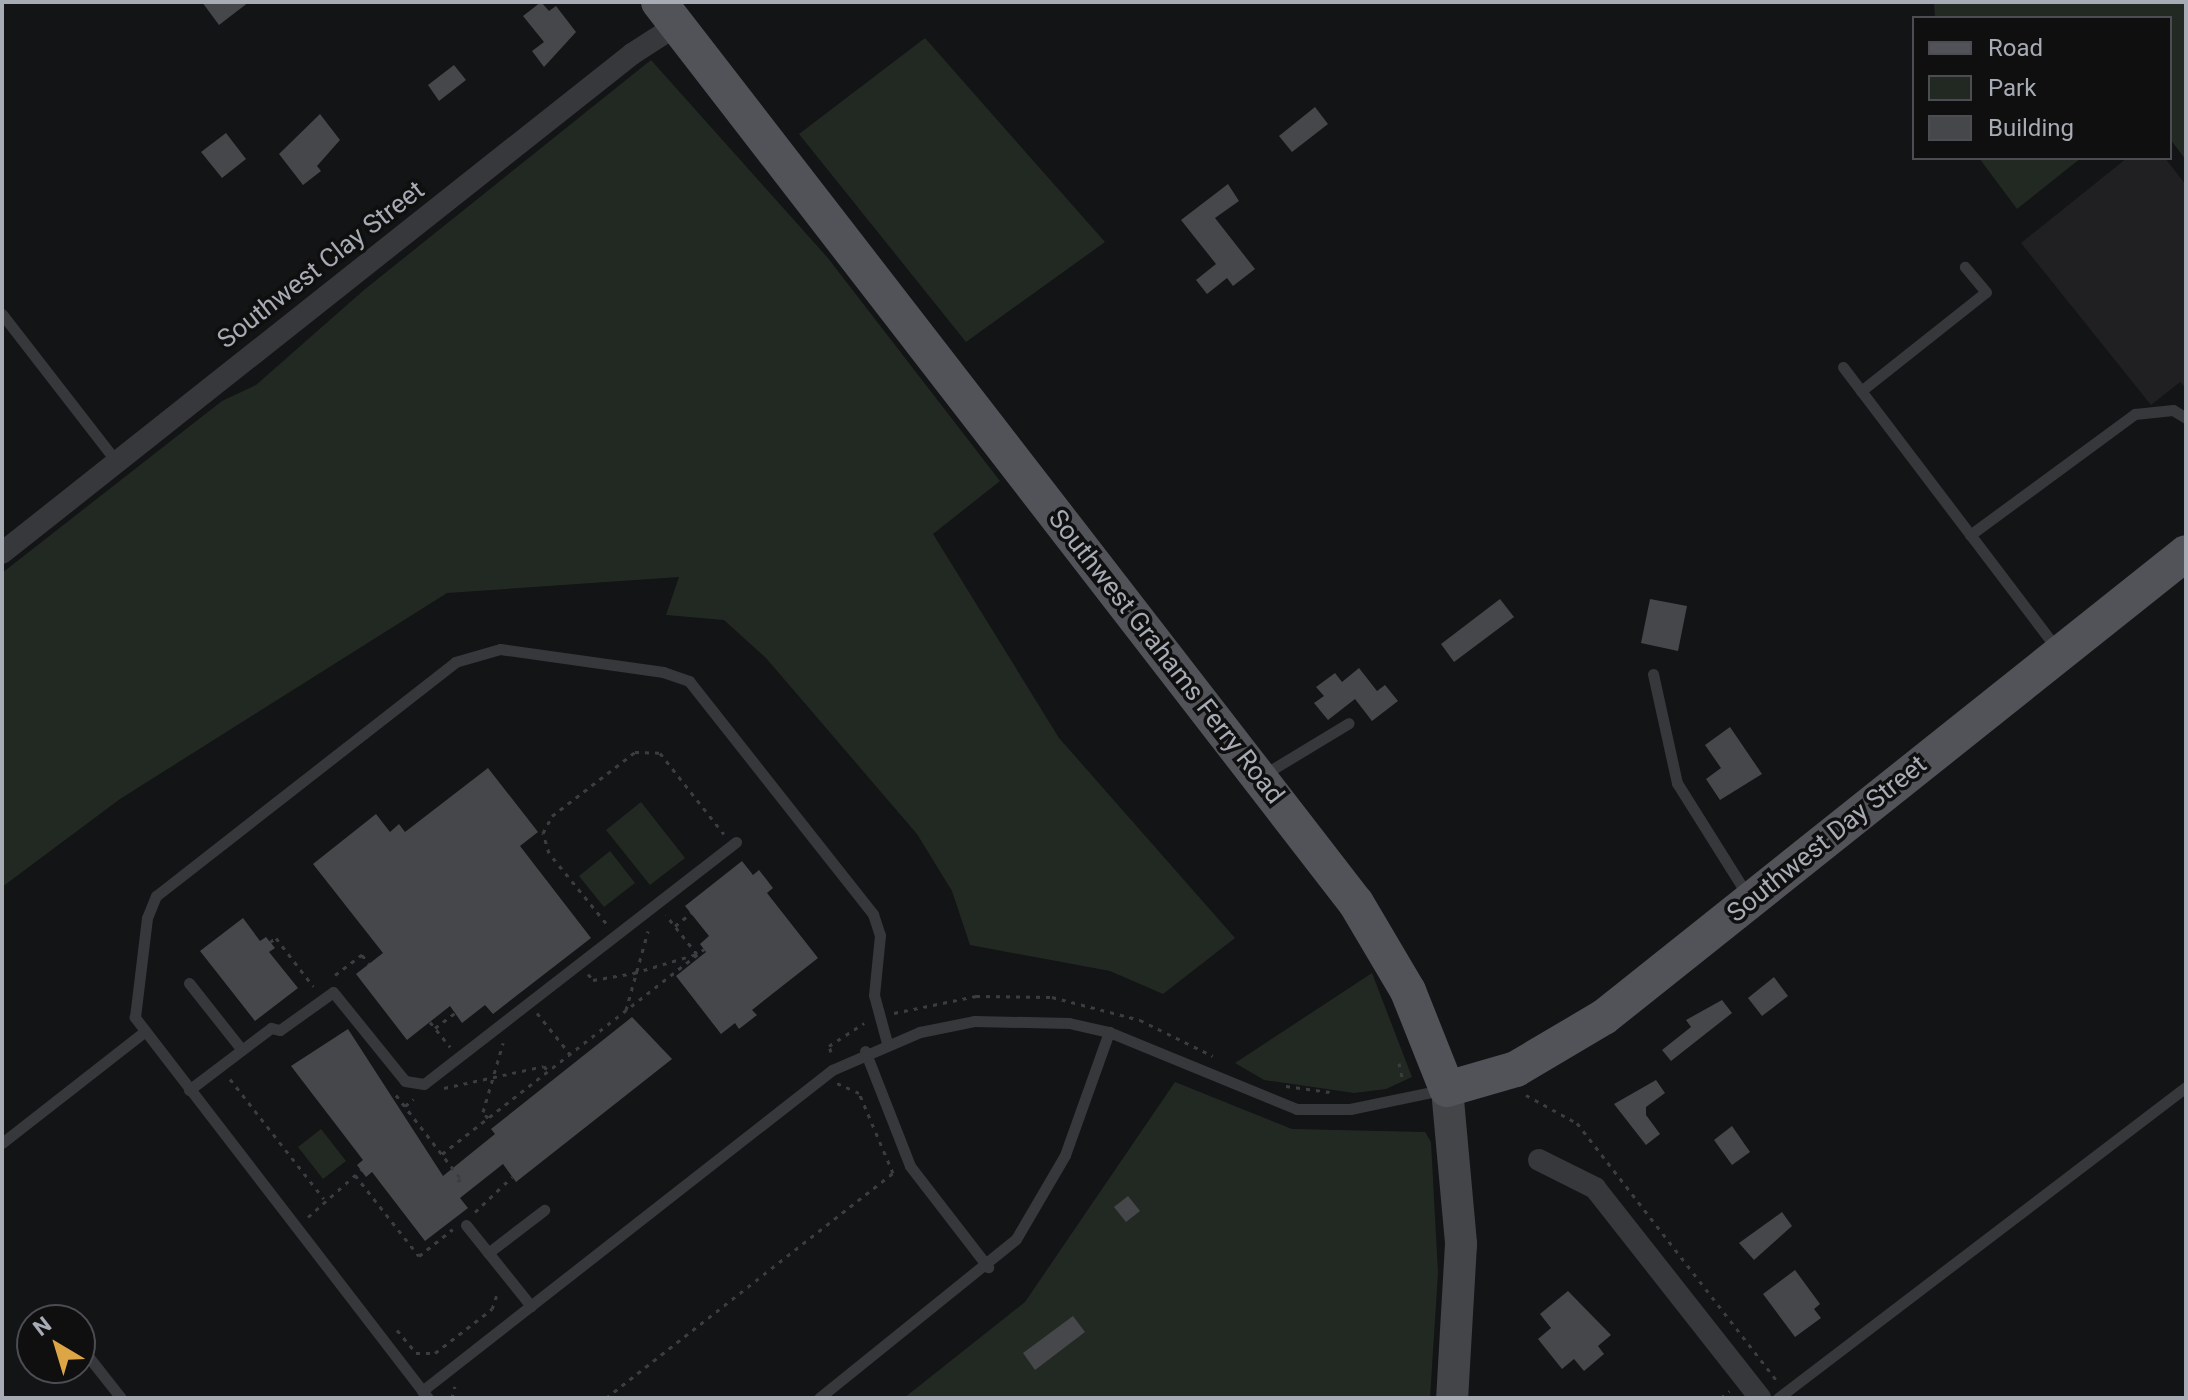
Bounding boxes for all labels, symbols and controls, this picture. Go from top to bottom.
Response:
legend [1912,16,2172,160]
text: Road [1988,34,2043,62]
text: Park [1988,74,2036,102]
text: Building [1988,114,2074,142]
street label: Southwest Clay Street [211,175,431,355]
street label: Southwest Grahams Ferry Road [1041,504,1291,810]
street label: Southwest Day Street [1721,749,1933,929]
north arrow [16,1304,96,1384]
text: N [28,1312,56,1341]

